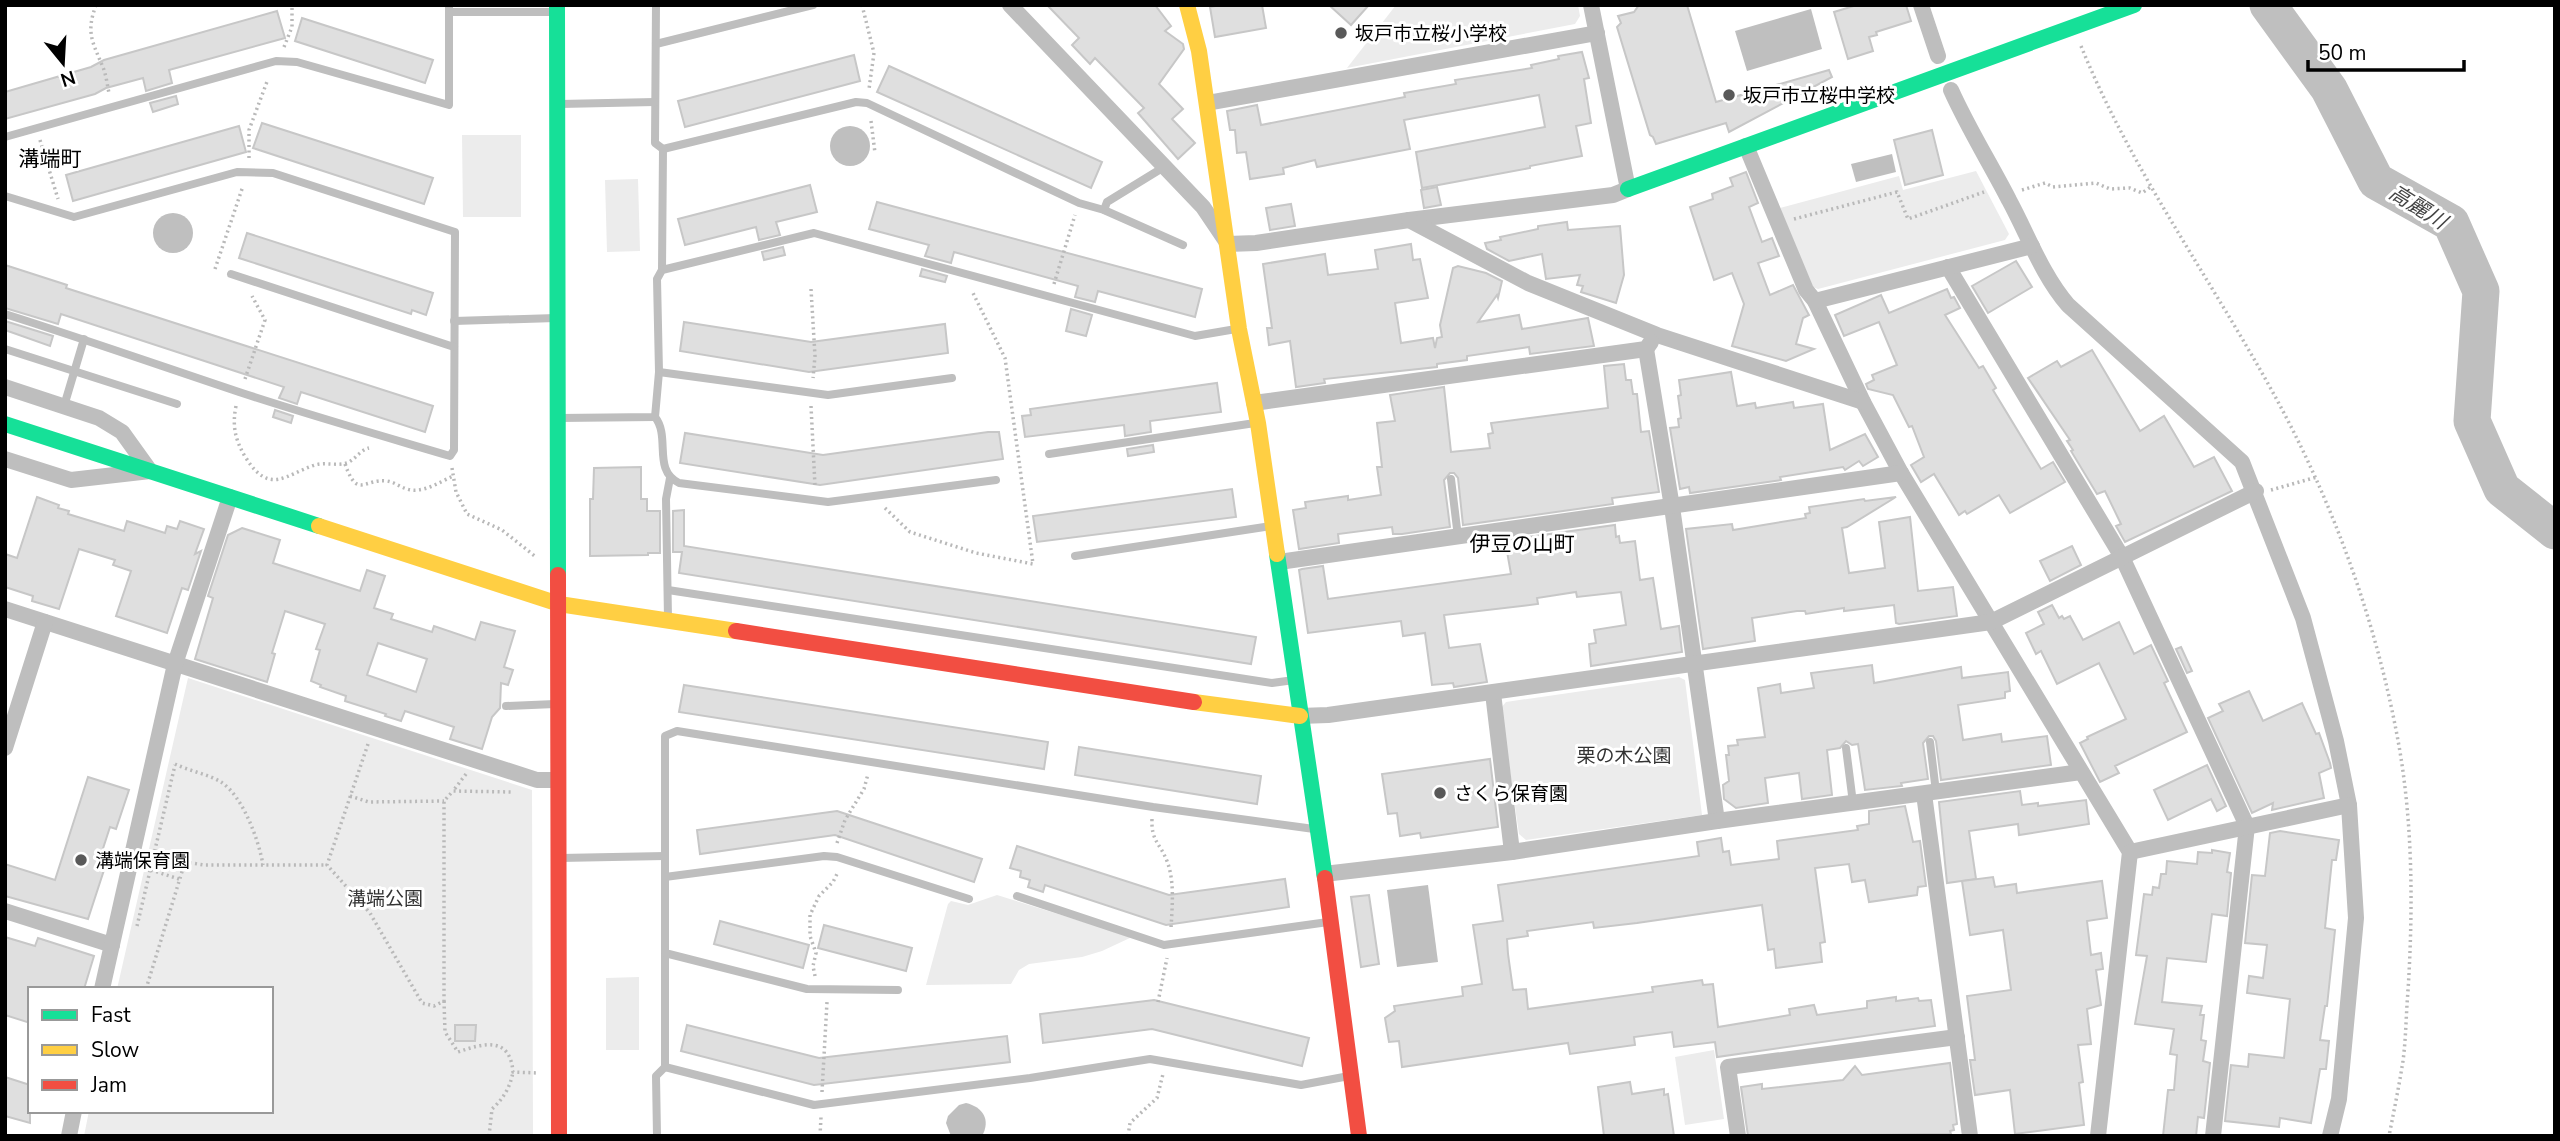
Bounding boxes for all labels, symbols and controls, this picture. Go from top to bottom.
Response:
place label: 坂戸市立桜小学校 [1355,21,1507,47]
marker: 坂戸市立桜小学校 [1333,25,1349,41]
north arrow [28,28,98,98]
scale bar [2308,28,2464,72]
text: 50 m [2318,39,2367,67]
text: N [57,64,79,93]
place label: 坂戸市立桜中学校 [1743,83,1895,109]
marker: 坂戸市立桜中学校 [1721,87,1737,103]
district label: 溝端町 [19,145,82,173]
water label: 高麗川 [2384,178,2454,237]
district label: 伊豆の山町 [1470,530,1575,558]
park label: 栗の木公園 [1576,743,1672,769]
place label: さくら保育園 [1454,781,1568,807]
marker: さくら保育園 [1432,785,1448,801]
place label: 溝端保育園 [95,848,190,874]
marker: 溝端保育園 [73,852,89,868]
park label: 溝端公園 [347,886,423,912]
legend [28,987,273,1113]
text: Fast [91,1001,131,1029]
text: Slow [91,1036,140,1064]
text: Jam [90,1071,127,1099]

